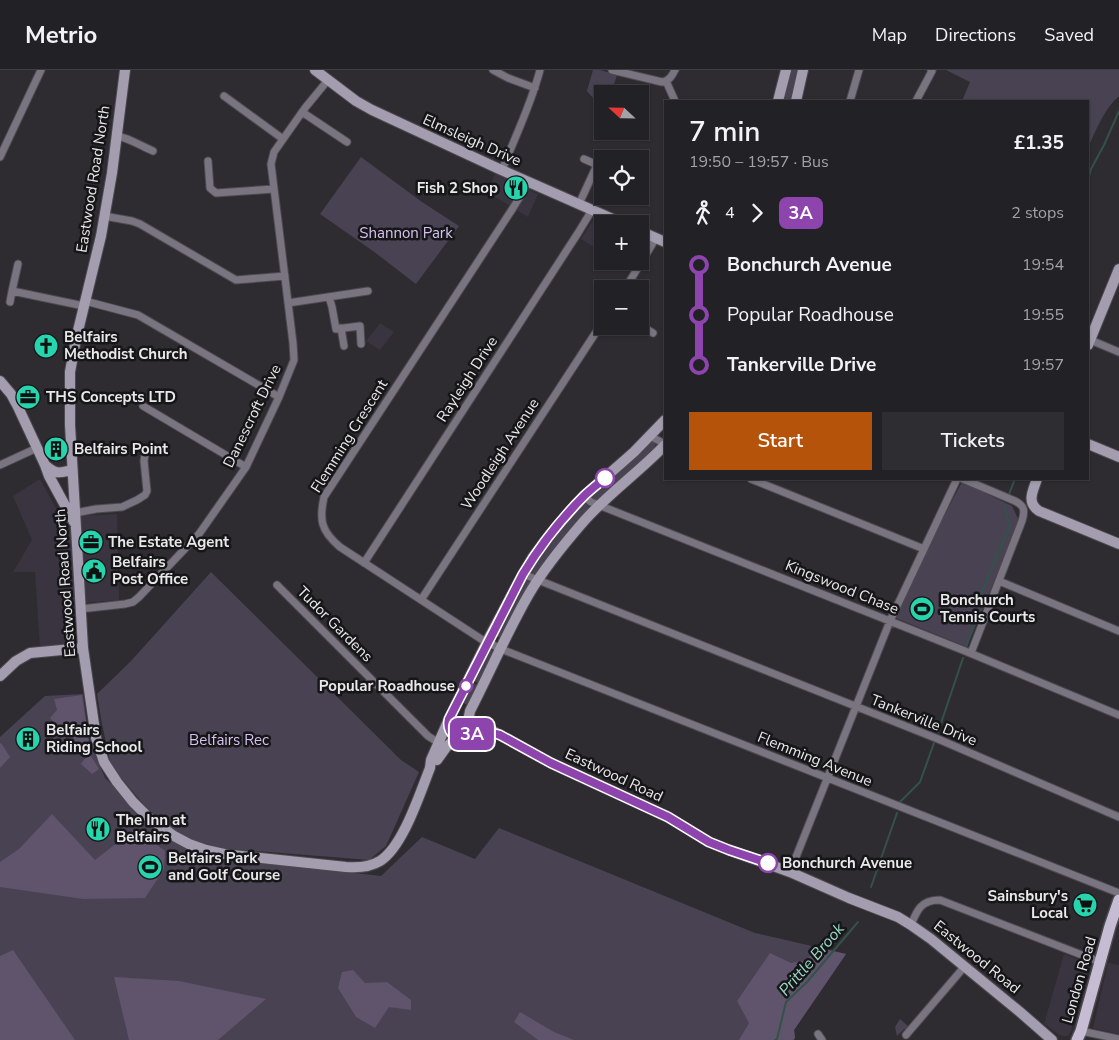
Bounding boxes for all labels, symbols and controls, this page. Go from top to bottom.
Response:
text: Metrio [25,19,97,51]
text: Map [872,23,907,47]
text: Directions [935,23,1016,47]
text: Saved [1044,23,1094,47]
north arrow [594,85,649,140]
map controls [594,85,649,335]
street label: Eastwood Road North [72,104,114,254]
street label: Elmsleigh Drive [420,109,524,171]
text: 7 min [689,113,760,151]
text: £1.35 [1014,130,1064,156]
button: locate [594,150,649,205]
text: 19:50 – 19:57 · Bus [689,151,829,173]
restaurant icon: Fish 2 Shop [503,175,529,201]
place label: Fish 2 Shop [417,178,498,198]
icon: walk [689,199,717,227]
icon: forward [743,199,771,227]
text: 3A [789,201,813,225]
text: 4 [725,202,735,224]
text: 2 stops [1011,202,1064,224]
button: + [594,215,649,270]
park label: Shannon Park [359,223,453,243]
text: Bonchurch Avenue [727,252,892,278]
text: 19:54 [1022,254,1064,276]
button: − [594,280,649,335]
text: Popular Roadhouse [727,302,894,328]
text: 19:55 [1022,304,1064,326]
place label: Belfairs Methodist Church [64,327,187,364]
street label: Rayleigh Drive [432,332,502,426]
church icon: Belfairs Methodist Church [33,333,59,359]
text: Tankerville Drive [727,352,876,378]
text: 19:57 [1022,354,1064,376]
street label: Danescroft Drive [218,361,286,471]
street label: Flemming Crescent [306,375,392,496]
office icon: THS Concepts LTD [15,384,41,410]
place label: THS Concepts LTD [46,387,176,407]
street label: Woodleigh Avenue [456,394,544,514]
button: Start [689,412,872,470]
button: Tickets [882,412,1064,470]
building icon: Belfairs Point [43,436,69,462]
place label: Belfairs Point [74,439,168,459]
unlabelled marker [595,468,615,488]
street label: Eastwood Road North [50,508,80,658]
office icon: The Estate Agent [78,529,104,555]
place label: The Estate Agent [108,532,229,552]
place label: Belfairs Post Office [112,552,188,589]
street label: Kingswood Chase [782,555,902,619]
public building icon: Belfairs Post Office [81,558,107,584]
street label: Tudor Gardens [293,582,377,666]
place label: Bonchurch Tennis Courts [940,590,1035,627]
sports icon: Bonchurch Tennis Courts [909,596,935,622]
place label: Popular Roadhouse [319,676,455,696]
marker: Popular Roadhouse [459,679,473,693]
street label: Tankerville Drive [868,690,980,750]
line badge: 3A [450,718,494,750]
place label: Belfairs Riding School [46,720,142,757]
text: 3A [460,722,484,746]
building icon: Belfairs Riding School [15,726,41,752]
street label: Flemming Avenue [755,727,875,791]
park label: Belfairs Rec [189,730,269,750]
street label: Eastwood Road [562,744,666,806]
place label: The Inn at Belfairs [116,810,186,847]
restaurant icon: The Inn at Belfairs [85,816,111,842]
place label: Belfairs Park and Golf Course [168,848,280,885]
marker: Bonchurch Avenue [758,853,778,873]
place label: Bonchurch Avenue [782,853,912,873]
sports icon: Belfairs Park and Golf Course [137,854,163,880]
place label: Sainsbury's Local [988,886,1068,923]
supermarket icon: Sainsbury's Local [1072,892,1098,918]
street label: Eastwood Road [930,916,1024,998]
water label: Prittle Brook [774,918,850,1001]
street label: London Road [1057,934,1101,1026]

